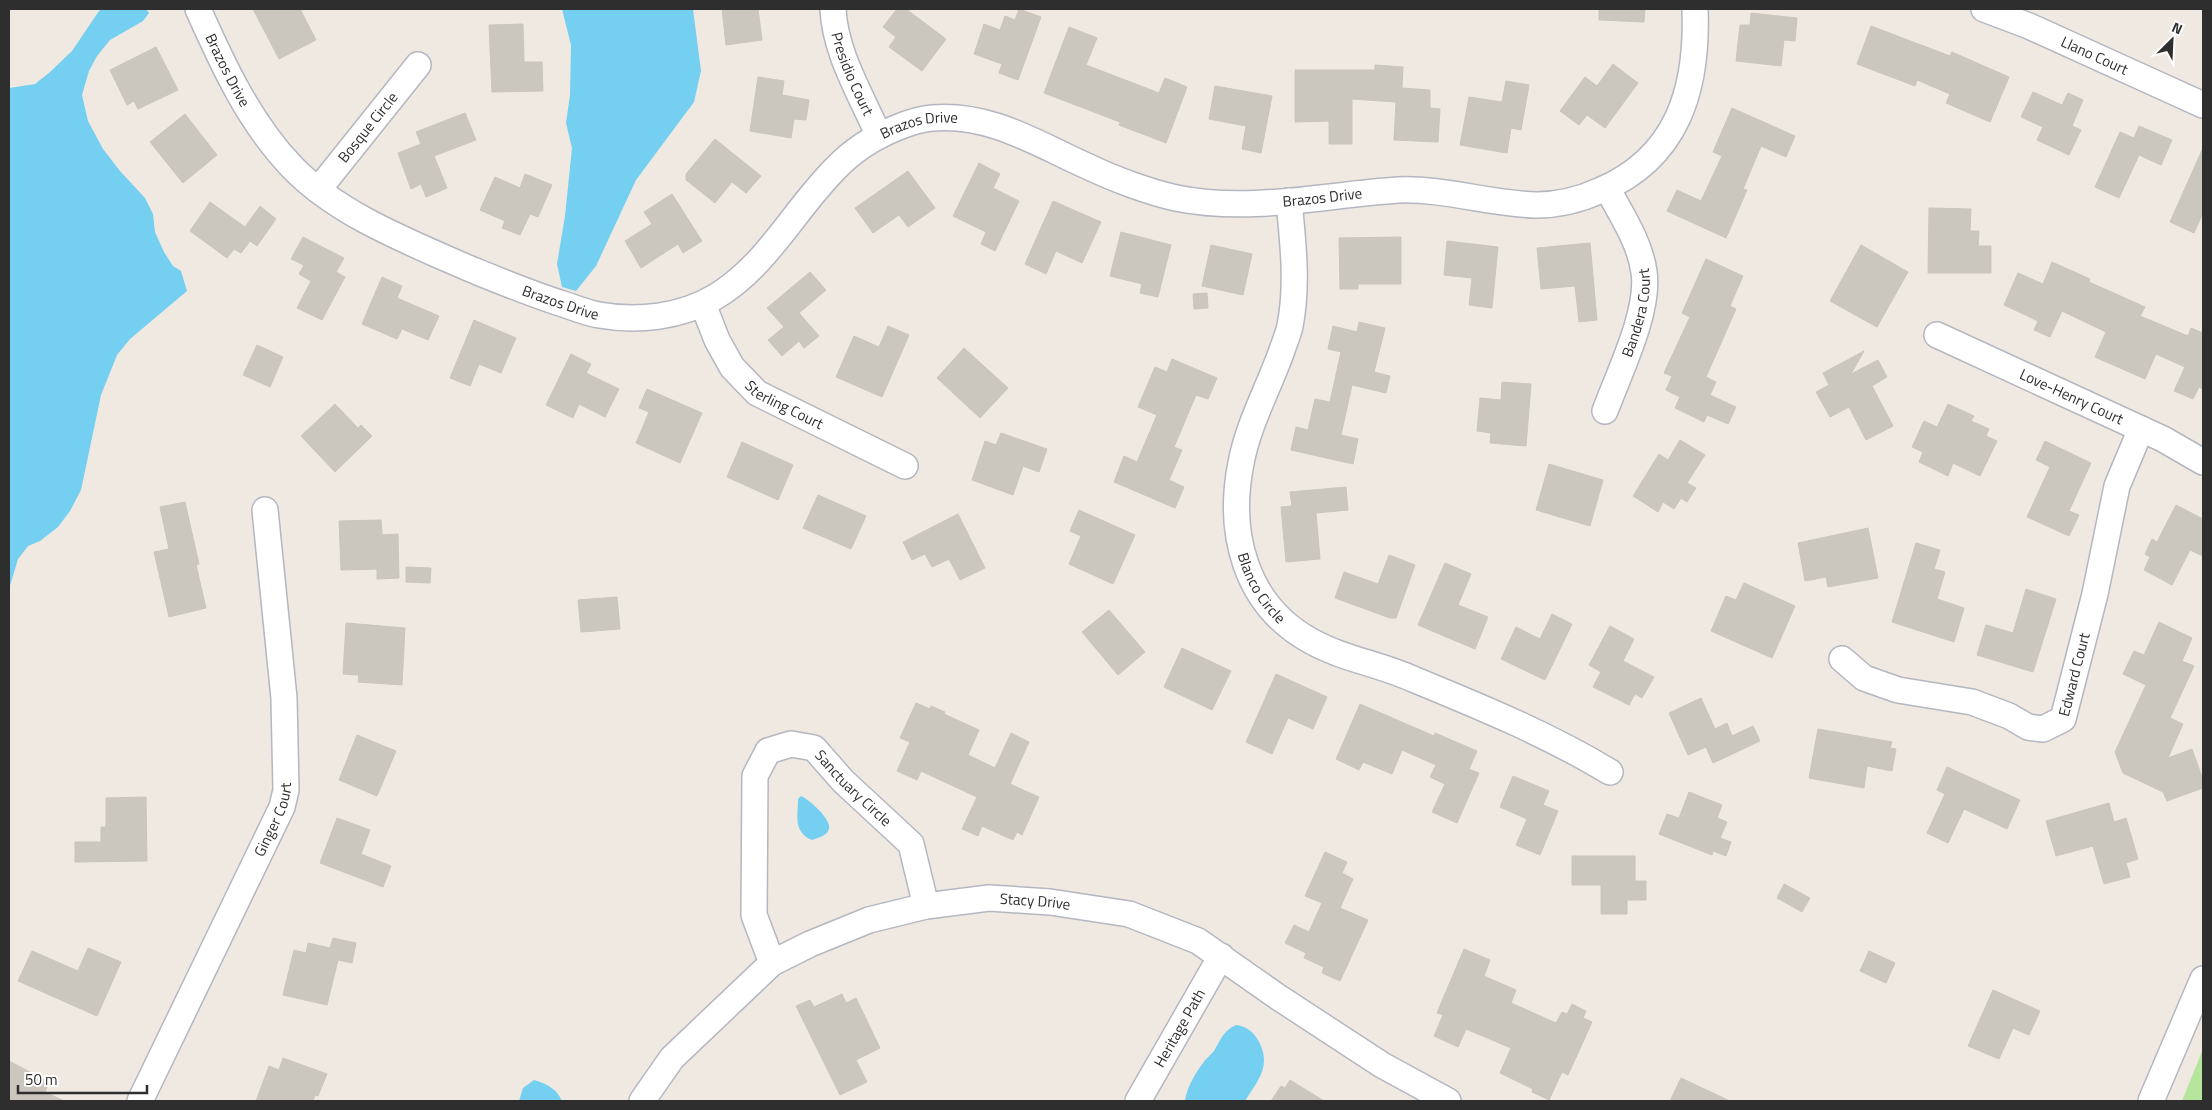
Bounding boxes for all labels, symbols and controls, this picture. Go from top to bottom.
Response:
north arrow [2147,15,2197,65]
text: N [2169,16,2186,39]
street label: Brazos Drive [200,30,256,111]
street label: Presidio Court [825,30,880,120]
street label: Llano Court [2057,30,2133,81]
street label: Bosque Circle [332,87,403,168]
street label: Brazos Drive [876,105,959,145]
street label: Brazos Drive [1282,181,1363,213]
street label: Bandera Court [1615,266,1656,360]
street label: Brazos Drive [519,279,601,326]
street label: Love-Henry Court [2016,363,2128,431]
street label: Sterling Court [740,375,828,435]
street label: Blanco Circle [1232,550,1291,629]
street label: Edward Court [2052,629,2096,719]
street label: Sanctuary Circle [810,744,897,832]
street label: Ginger Court [248,782,297,860]
street label: Stacy Drive [999,887,1072,916]
street label: Heritage Path [1148,984,1211,1071]
scale bar [18,1062,146,1094]
text: 50 m [25,1068,58,1091]

